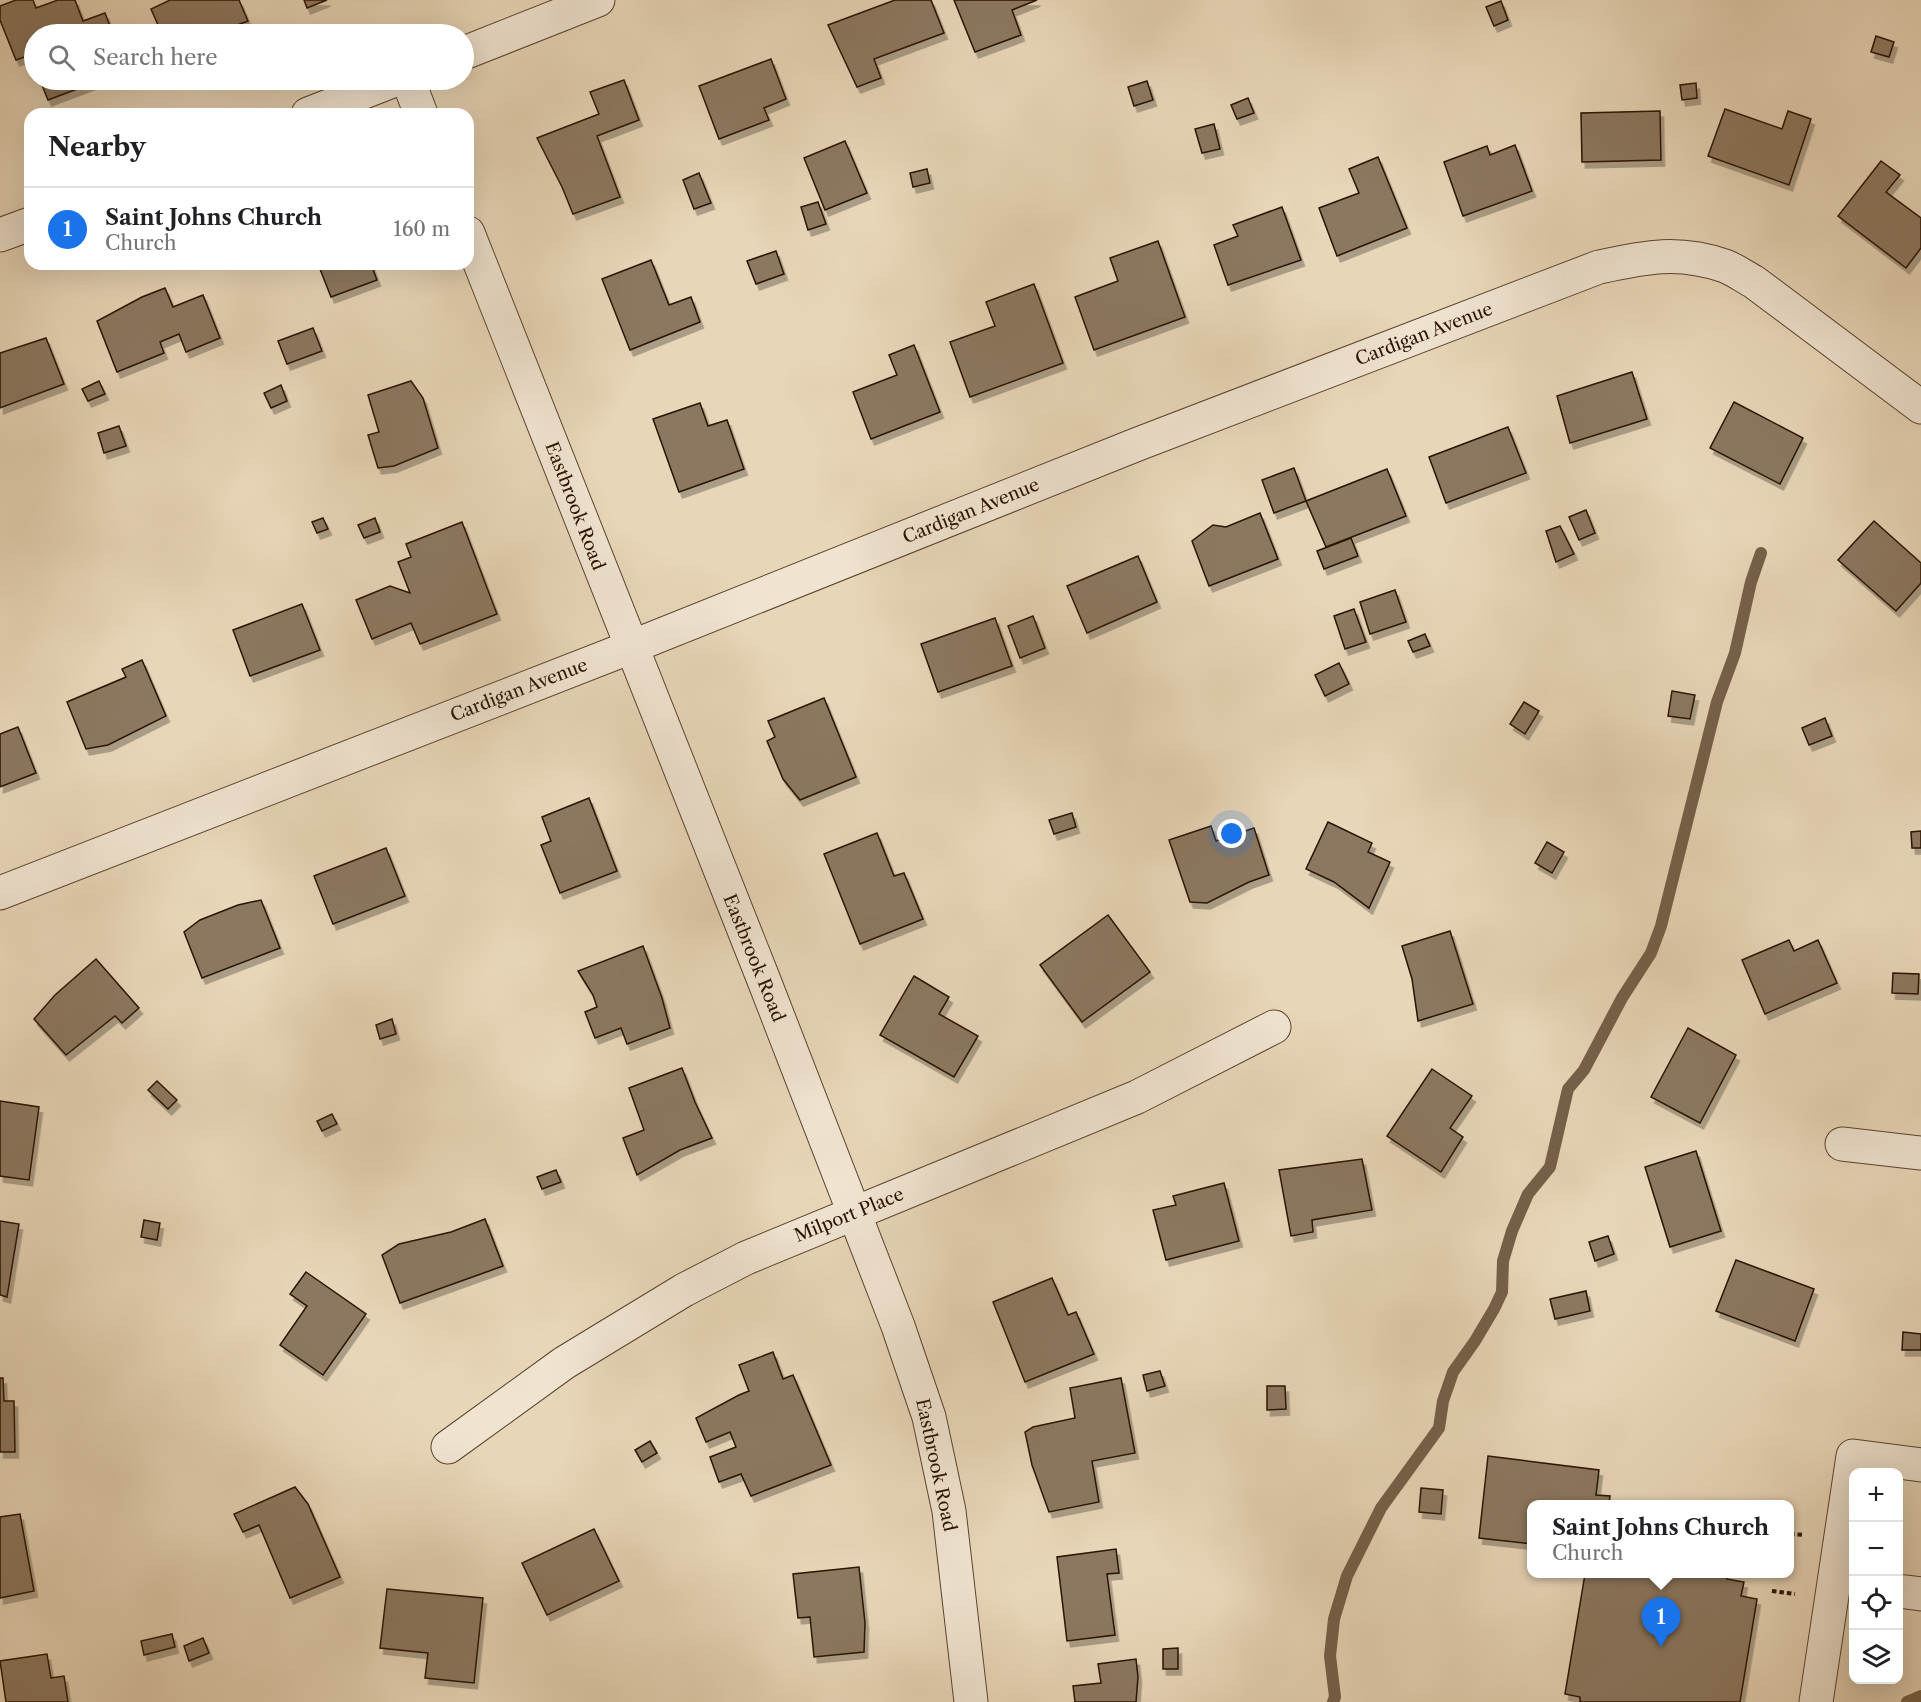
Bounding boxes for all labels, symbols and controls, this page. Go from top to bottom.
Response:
search box [24,24,474,90]
icon: search [45,41,78,74]
text: Search here [93,44,218,71]
text: Nearby [48,131,146,163]
text: Saint Johns Church [105,204,322,231]
text: 1 [63,217,72,241]
text: 160 m [393,217,450,241]
text: Church [105,231,176,255]
street label: Cardigan Avenue [1352,298,1496,370]
street label: Eastbrook Road [540,439,610,573]
street label: Cardigan Avenue [899,474,1043,548]
street label: Cardigan Avenue [447,654,591,726]
your location [1217,819,1246,848]
street label: Eastbrook Road [718,891,790,1025]
street label: Milport Place [791,1183,907,1247]
street label: Eastbrook Road [911,1396,961,1534]
map controls [1849,1468,1903,1684]
button: + [1849,1468,1903,1522]
popup [1527,1500,1794,1578]
text: Saint Johns Church [1552,1514,1769,1541]
button: − [1849,1522,1903,1576]
text: Church [1552,1541,1623,1565]
button: locate [1849,1576,1903,1630]
pin: 1 [1642,1598,1680,1647]
button: layers [1849,1630,1903,1684]

